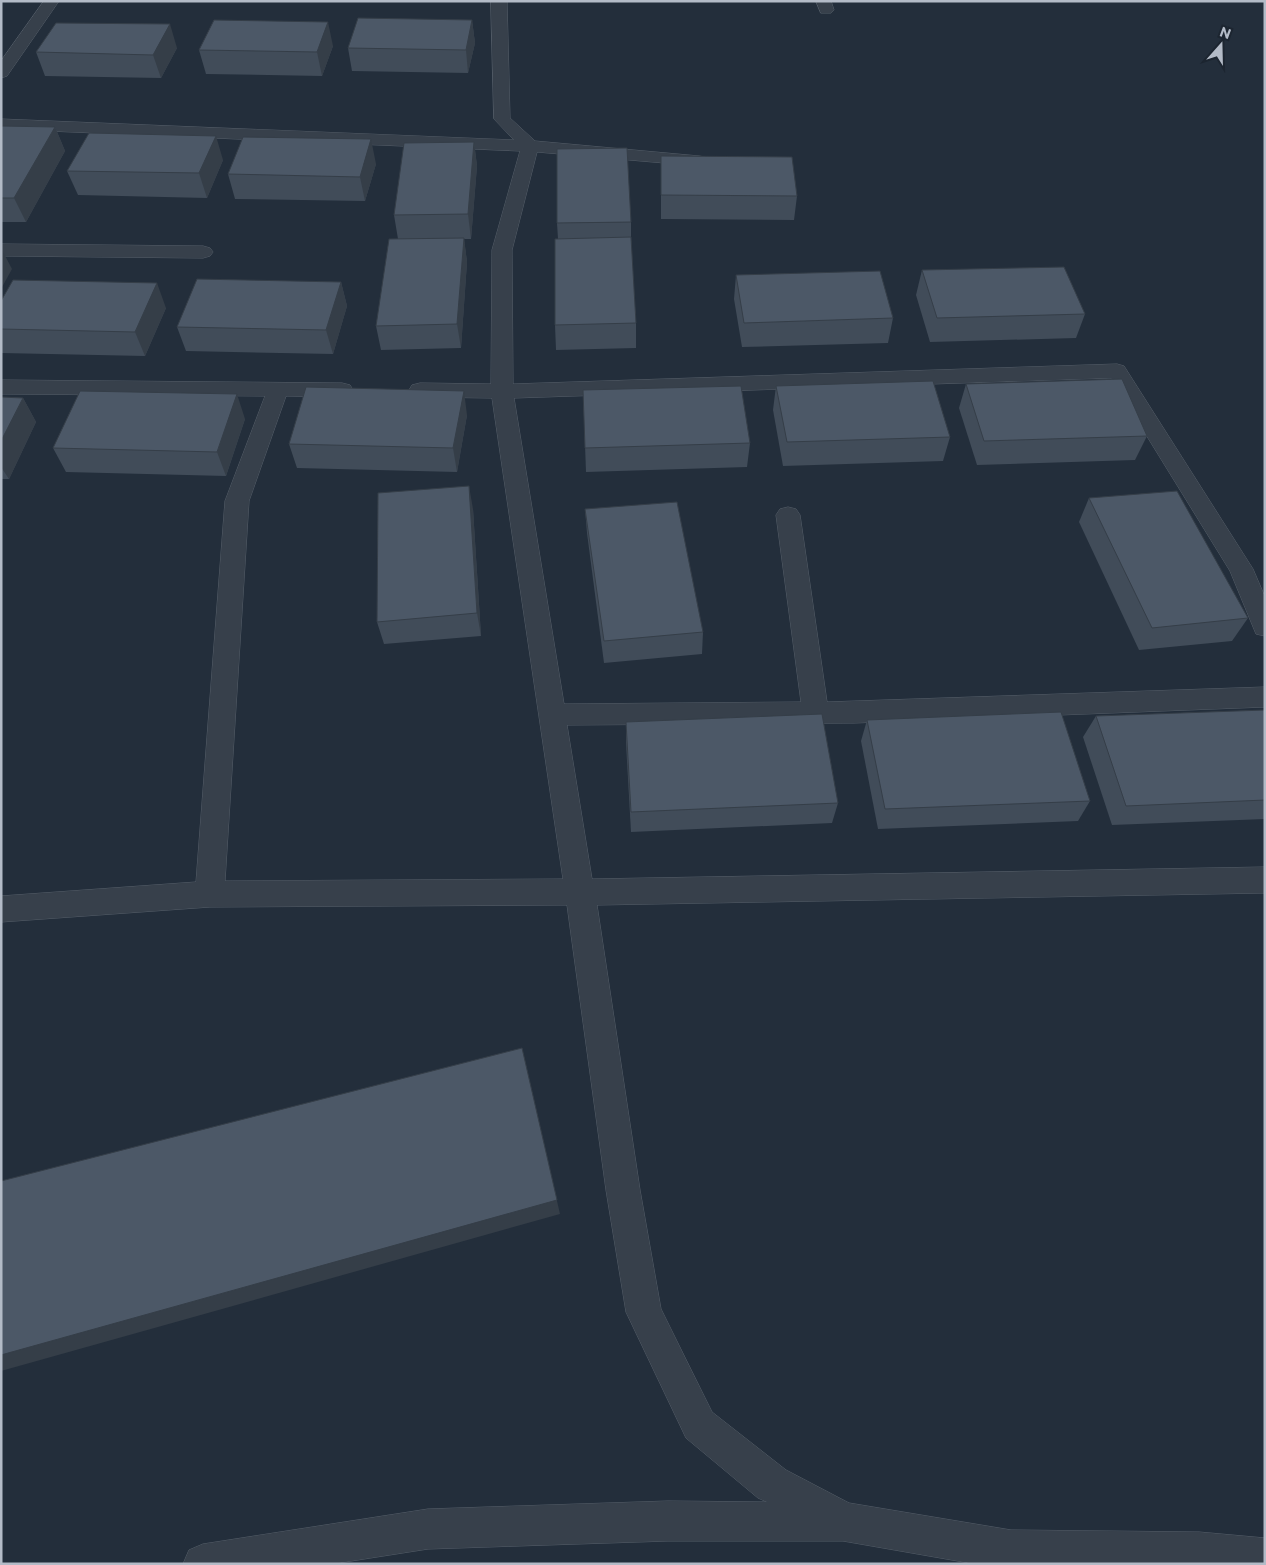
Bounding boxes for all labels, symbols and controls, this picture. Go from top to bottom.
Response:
north arrow [1196,20,1246,70]
text: N [1218,23,1233,42]

